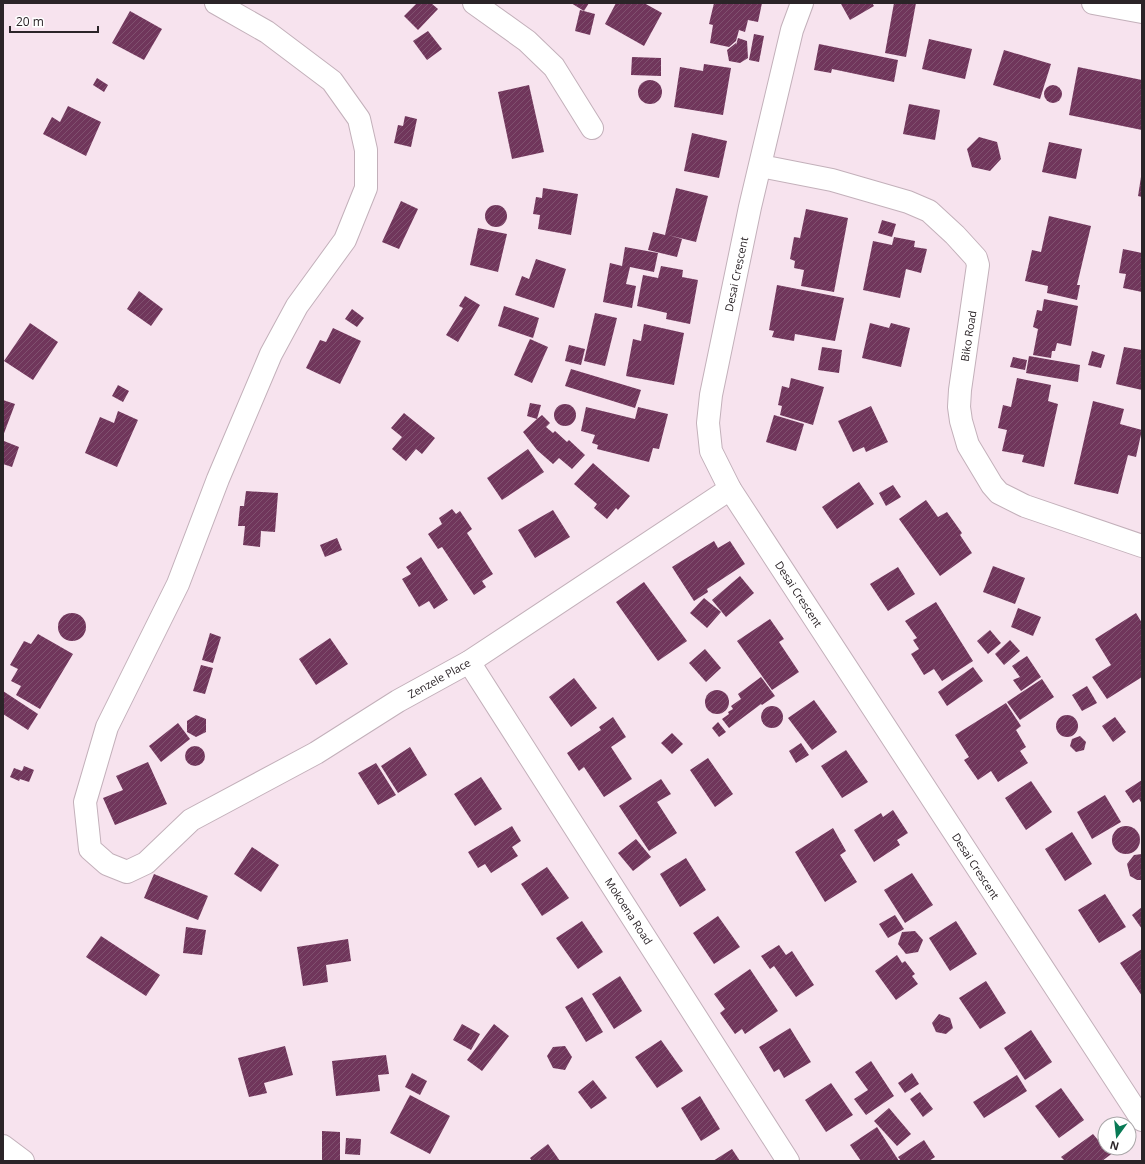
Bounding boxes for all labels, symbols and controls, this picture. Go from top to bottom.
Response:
scale bar [10,8,98,34]
text: 20 m [16,13,44,30]
street label: Desai Crescent [721,235,751,313]
street label: Biko Road [957,309,979,363]
street label: Desai Crescent [772,558,826,630]
street label: Zenzele Place [405,655,473,701]
street label: Desai Crescent [949,830,1003,902]
street label: Mokoena Road [602,875,656,947]
north arrow [1097,1116,1137,1156]
text: N [1108,1138,1121,1155]

